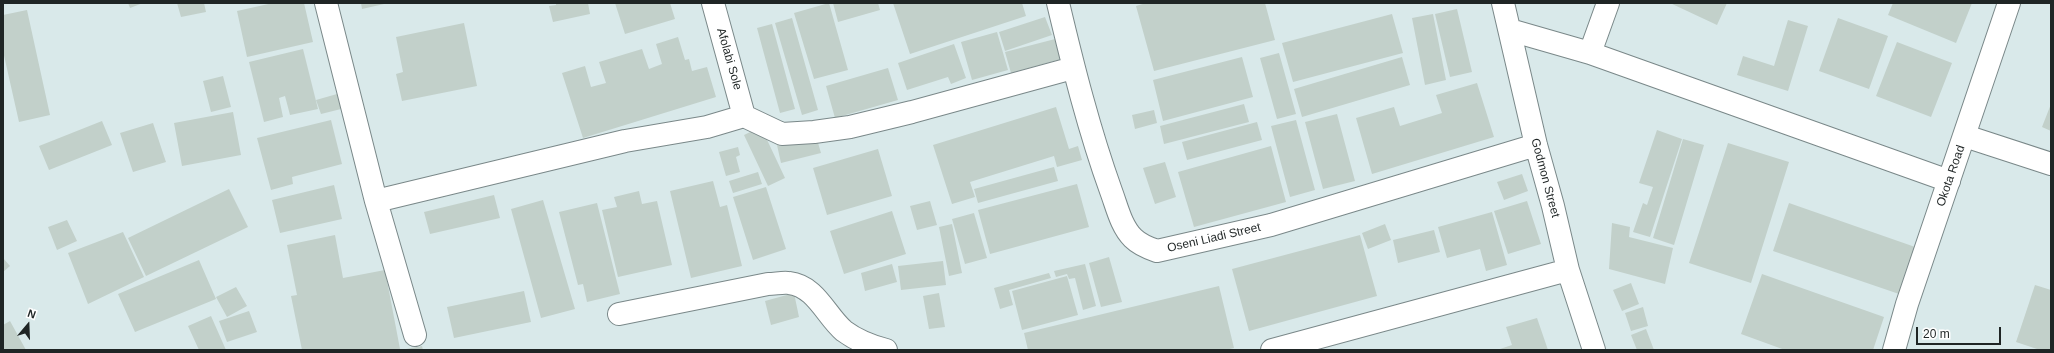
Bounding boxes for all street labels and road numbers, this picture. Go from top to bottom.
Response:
street label: Afolabi Sole [713,26,745,92]
street label: Godmon Street [1528,137,1562,219]
street label: Okota Road [1934,143,1968,209]
street label: Oseni Liadi Street [1166,220,1262,256]

